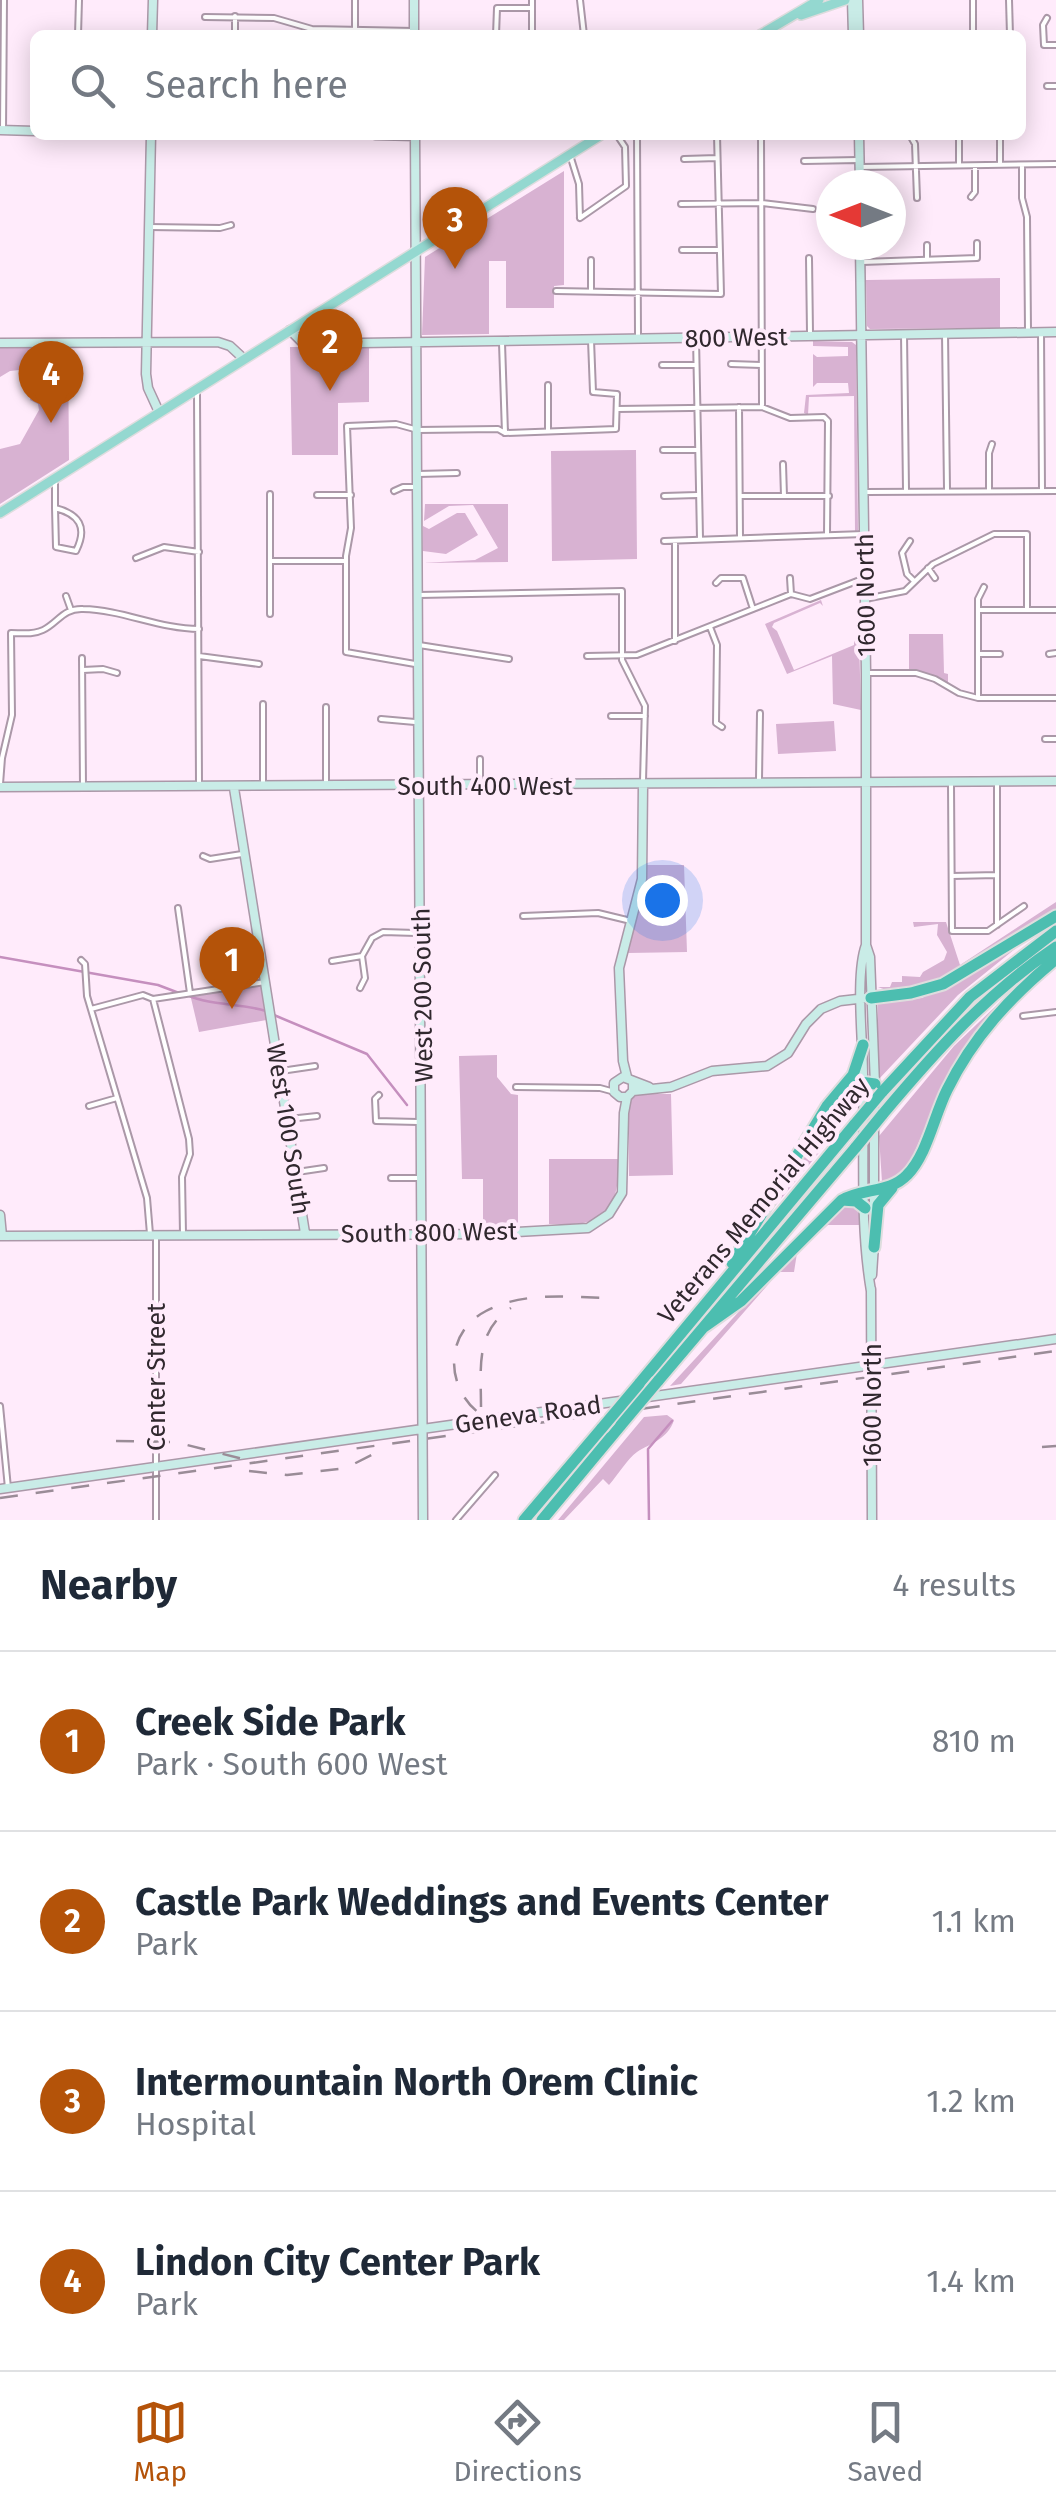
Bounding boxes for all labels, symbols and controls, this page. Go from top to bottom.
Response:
search box [30,30,1026,140]
icon: search [65,58,120,113]
text: Search here [145,62,348,108]
north arrow [816,170,906,260]
pin: 3 [422,186,488,269]
pin: 2 [298,308,362,391]
street label: 800 West [684,322,789,354]
pin: 4 [18,340,84,423]
street label: 1600 North [850,533,882,657]
street label: South 400 West [397,772,574,802]
your location [637,875,688,926]
street label: West 200 South [406,907,440,1083]
pin: 1 [200,926,264,1009]
street label: West 100 South [260,1041,316,1217]
street label: Veterans Memorial Highway [652,1071,876,1330]
street label: South 800 West [341,1216,518,1250]
street label: Center Street [142,1302,172,1451]
street label: 1600 North [858,1343,888,1467]
street label: Geneva Road [453,1390,603,1440]
text: Nearby [40,1560,177,1610]
text: 4 results [892,1566,1016,1604]
text: Creek Side Park [135,1699,406,1745]
text: 1 [65,1722,80,1760]
text: 810 m [932,1722,1016,1760]
text: Park · South 600 West [135,1745,447,1783]
text: Castle Park Weddings and Events Center [135,1879,829,1925]
text: 2 [64,1902,81,1940]
text: 1.1 km [932,1902,1016,1940]
text: Park [135,1925,198,1963]
text: Intermountain North Orem Clinic [135,2059,698,2105]
text: 3 [64,2082,81,2120]
text: 1.2 km [926,2082,1016,2120]
text: Hospital [135,2105,256,2143]
text: Lindon City Center Park [135,2239,540,2285]
text: 4 [63,2262,82,2300]
text: 1.4 km [926,2262,1016,2300]
text: Park [135,2285,198,2323]
tab: Map [133,2395,188,2488]
tab: Directions [453,2395,582,2488]
tab: Saved [847,2395,923,2488]

